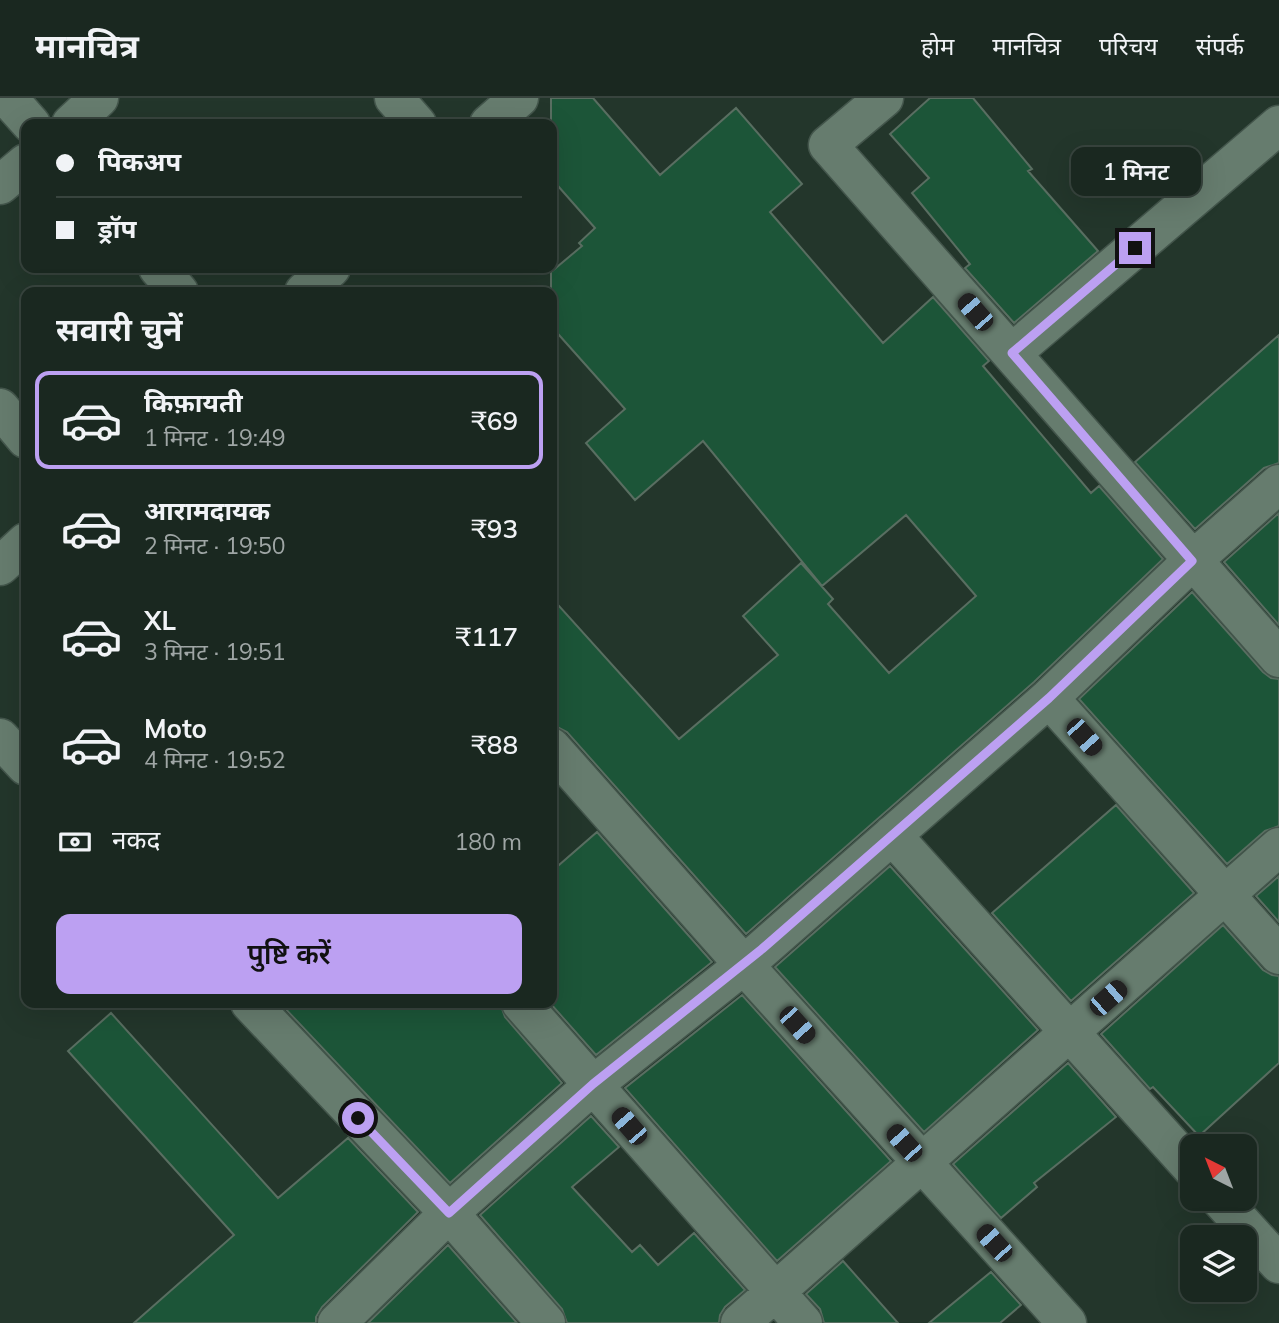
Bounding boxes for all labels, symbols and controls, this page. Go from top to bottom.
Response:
text: मानचित्र [35,25,139,66]
text: होम [921,31,954,61]
text: मानचित्र [992,31,1061,61]
text: परिचय [1099,31,1158,61]
text: संपर्क [1196,31,1244,61]
text: पिकअप [98,145,181,178]
callout: 1 मिनट [1070,146,1200,195]
text: 1 मिनट [1103,157,1169,186]
text: ड्रॉप [98,212,136,245]
route end [1119,232,1151,264]
car [954,289,997,335]
text: सवारी चुनें [56,309,183,349]
text: किफ़ायती [144,386,243,419]
icon: car [60,389,123,452]
text: ₹69 [471,404,518,437]
text: 1 मिनट · 19:49 [144,423,286,452]
text: आरामदायक [144,494,270,527]
icon: car [60,497,123,560]
text: ₹93 [471,512,518,545]
text: 2 मिनट · 19:50 [144,531,286,560]
text: XL [144,604,176,637]
icon: car [60,605,123,668]
text: ₹117 [456,620,518,653]
text: 3 मिनट · 19:51 [144,637,286,666]
text: Moto [144,712,207,745]
icon: car [60,713,123,776]
car [1063,714,1106,760]
text: ₹88 [471,728,518,761]
text: 4 मिनट · 19:52 [144,745,286,774]
icon: cash [56,823,94,861]
text: नकद [112,823,160,856]
text: 180 m [454,827,522,856]
button: पुष्टि करें [56,914,522,994]
car [1086,976,1131,1020]
car [776,1002,819,1048]
route start [342,1102,374,1134]
car [608,1103,651,1149]
car [883,1120,926,1166]
north arrow [1180,1134,1256,1211]
map controls [1180,1134,1257,1302]
car [973,1220,1016,1266]
button: layers [1180,1225,1257,1302]

